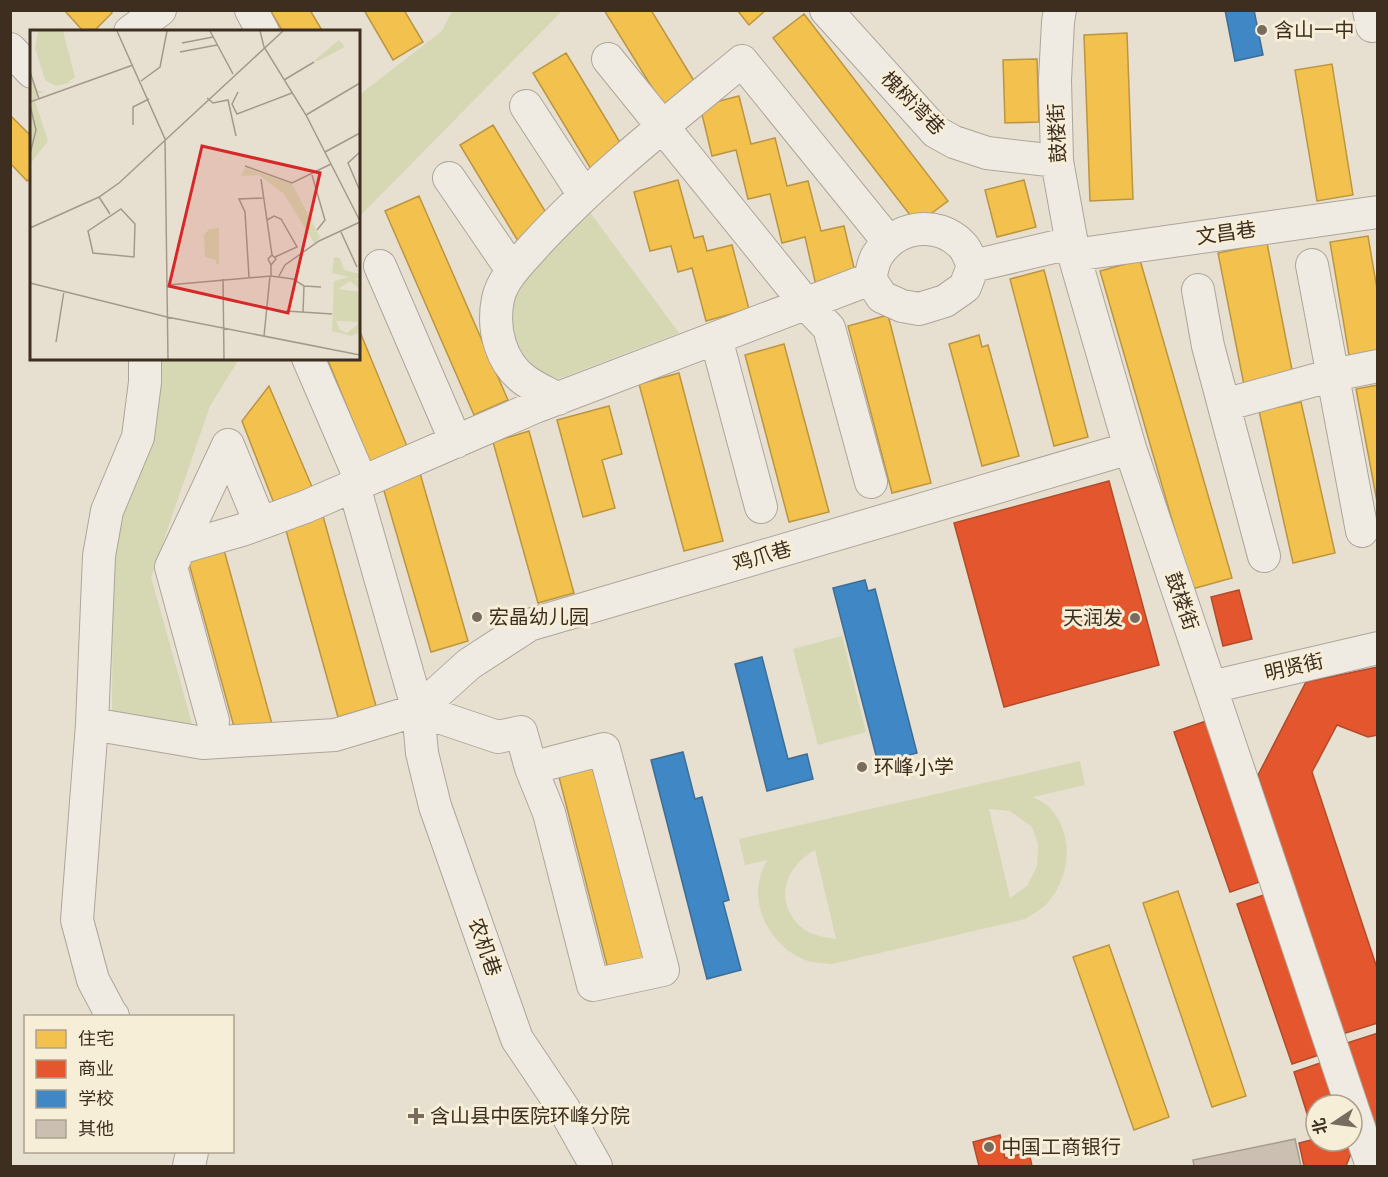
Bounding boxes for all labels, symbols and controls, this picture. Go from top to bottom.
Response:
place label: 含山一中 [1274,18,1354,42]
marker: 含山一中 [1255,23,1269,37]
inset map [30,30,360,360]
street label: 槐树湾巷 [876,66,950,140]
street label: 鼓楼街 [1043,102,1071,164]
street label: 文昌巷 [1195,217,1257,249]
street label: 鸡爪巷 [730,536,794,576]
street label: 鼓楼街 [1161,569,1203,633]
place label: 宏晶幼儿园 [489,605,589,629]
place label: 天润发 [1063,606,1123,630]
marker: 宏晶幼儿园 [470,610,484,624]
marker: 天润发 [1128,611,1142,625]
street label: 明贤街 [1262,649,1326,685]
place label: 环峰小学 [874,755,954,779]
marker: 环峰小学 [855,760,869,774]
street label: 农机巷 [464,915,506,979]
legend [24,1015,234,1153]
text: 住宅 [78,1028,114,1050]
text: 商业 [78,1058,114,1080]
text: 学校 [78,1088,114,1110]
north arrow [1304,1093,1364,1153]
place label: 含山县中医院环峰分院 [430,1104,630,1128]
marker: 含山县中医院环峰分院 [407,1107,425,1125]
text: 北 [1309,1116,1331,1136]
text: 其他 [78,1118,114,1140]
place label: 中国工商银行 [1001,1135,1121,1159]
marker: 中国工商银行 [982,1140,996,1154]

